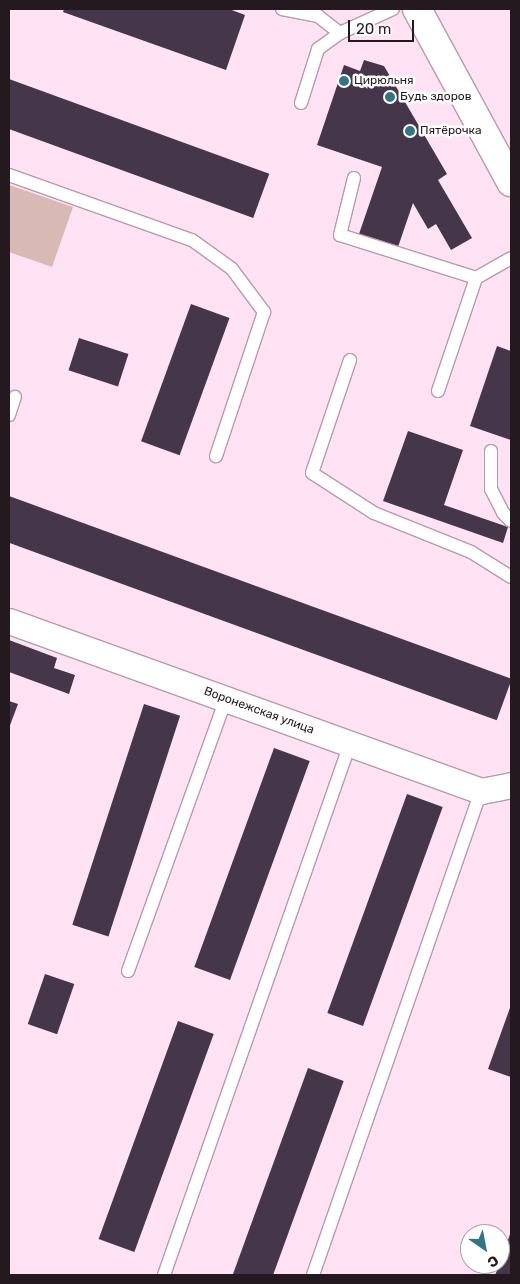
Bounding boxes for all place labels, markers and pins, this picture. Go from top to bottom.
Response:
place label: Цирюльня [354,74,414,88]
marker: Цирюльня [338,75,350,87]
place label: Будь здоров [400,90,471,104]
marker: Будь здоров [384,91,396,103]
place label: Пятёрочка [420,124,482,138]
marker: Пятёрочка [404,125,416,137]

